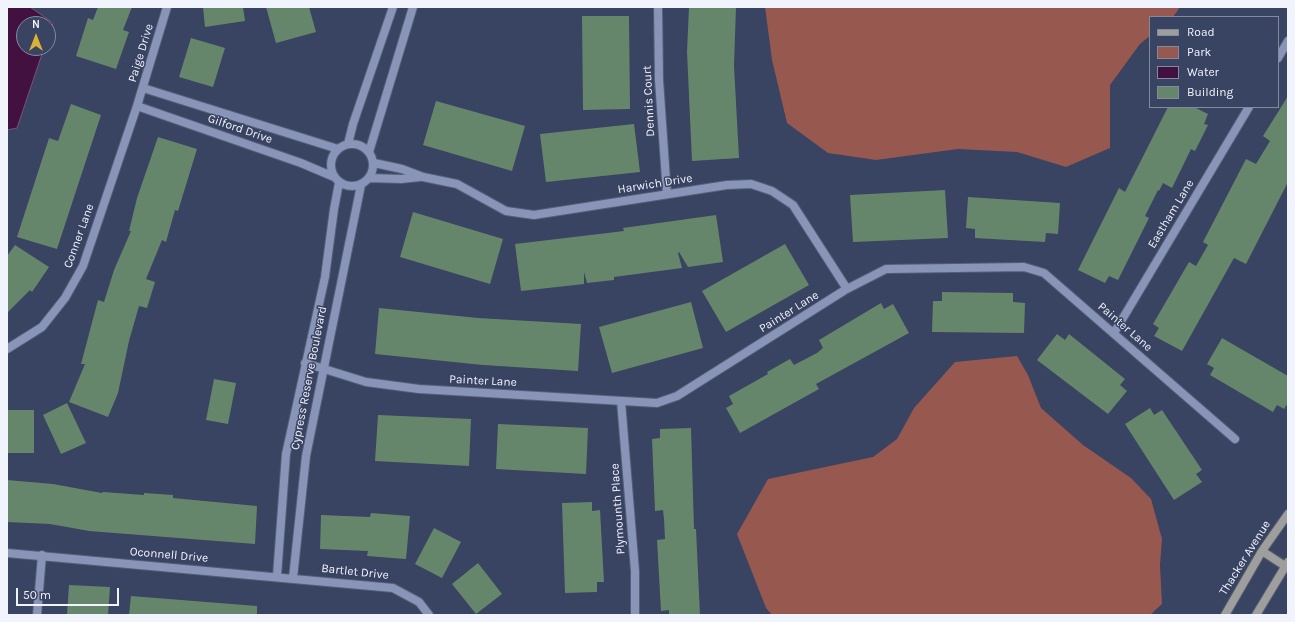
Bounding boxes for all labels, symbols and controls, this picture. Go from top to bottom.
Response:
north arrow [16,16,56,56]
legend [1149,16,1279,108]
text: N [32,18,40,31]
street label: Paige Drive [125,22,157,84]
text: Road [1187,25,1215,39]
text: Park [1187,45,1211,59]
street label: Dennis Court [640,65,658,137]
text: Water [1187,65,1219,79]
text: Building [1187,85,1233,99]
street label: Gilford Drive [206,111,274,147]
street label: Harwich Drive [617,171,693,197]
street label: Eastham Lane [1145,177,1197,251]
street label: Conner Lane [61,202,97,270]
street label: Painter Lane [757,288,821,336]
street label: Painter Lane [1095,299,1155,355]
street label: Cypress Reserve Boulevard [288,305,330,451]
street label: Painter Lane [449,372,517,390]
street label: Plymounth Place [608,463,628,555]
street label: Thacker Avenue [1216,518,1274,598]
street label: Oconnell Drive [129,544,209,566]
street label: Bartlet Drive [321,561,389,583]
scale bar [18,580,121,606]
text: 50 m [23,588,51,602]

